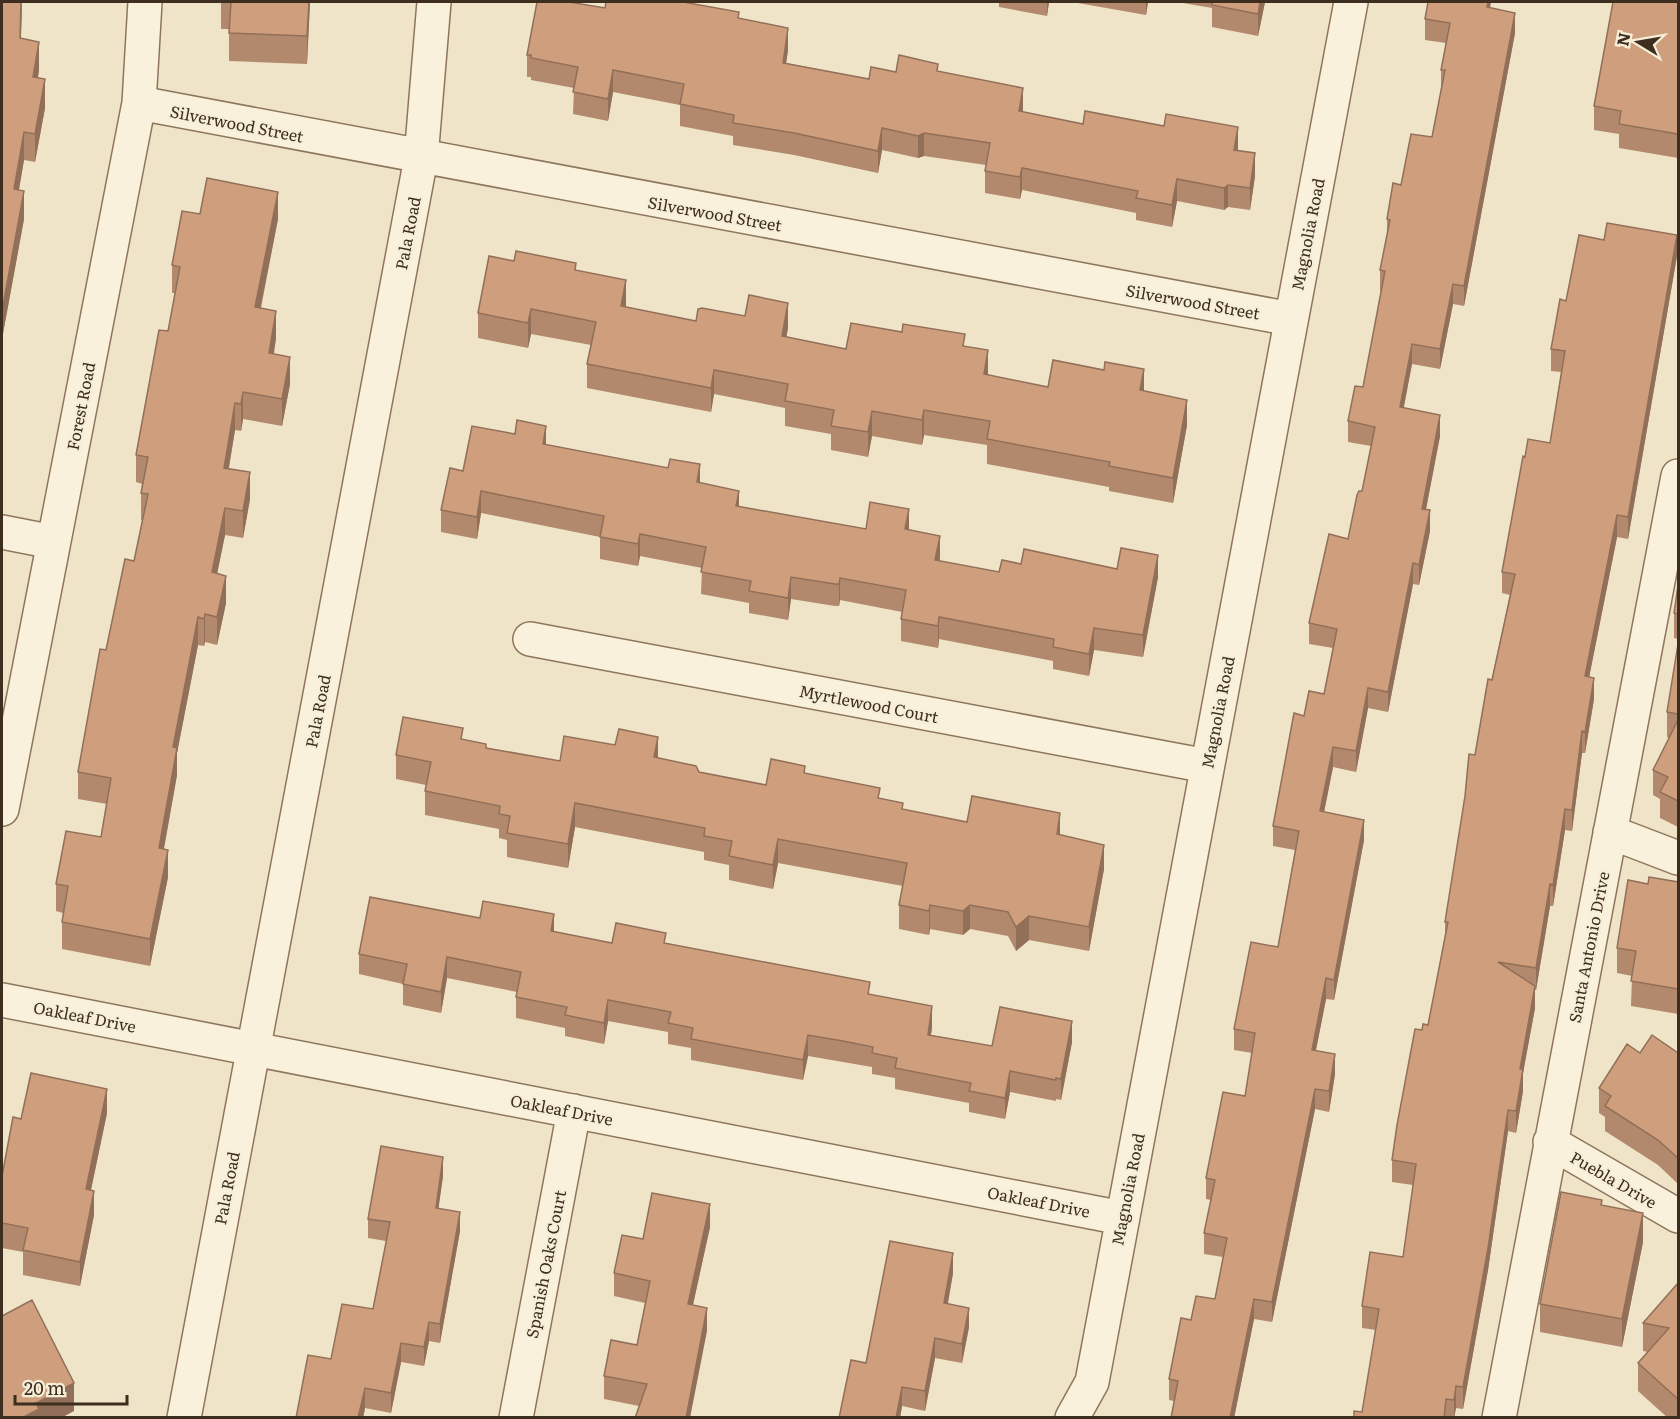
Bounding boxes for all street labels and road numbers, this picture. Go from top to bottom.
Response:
street label: Silverwood Street [168,98,306,148]
street label: Magnolia Road [1284,175,1330,292]
street label: Silverwood Street [646,189,784,237]
street label: Pala Road [388,194,426,272]
street label: Silverwood Street [1124,277,1262,325]
street label: Forest Road [60,360,100,452]
street label: Magnolia Road [1194,653,1240,770]
street label: Pala Road [298,672,336,750]
street label: Myrtlewood Court [797,678,941,728]
street label: Santa Antonio Drive [1562,869,1614,1025]
street label: Oakleaf Drive [32,994,138,1038]
street label: Oakleaf Drive [509,1087,615,1131]
street label: Magnolia Road [1104,1130,1150,1247]
street label: Puebla Drive [1566,1145,1662,1213]
street label: Pala Road [207,1149,245,1227]
street label: Oakleaf Drive [986,1179,1092,1223]
street label: Spanish Oaks Court [519,1187,571,1340]

